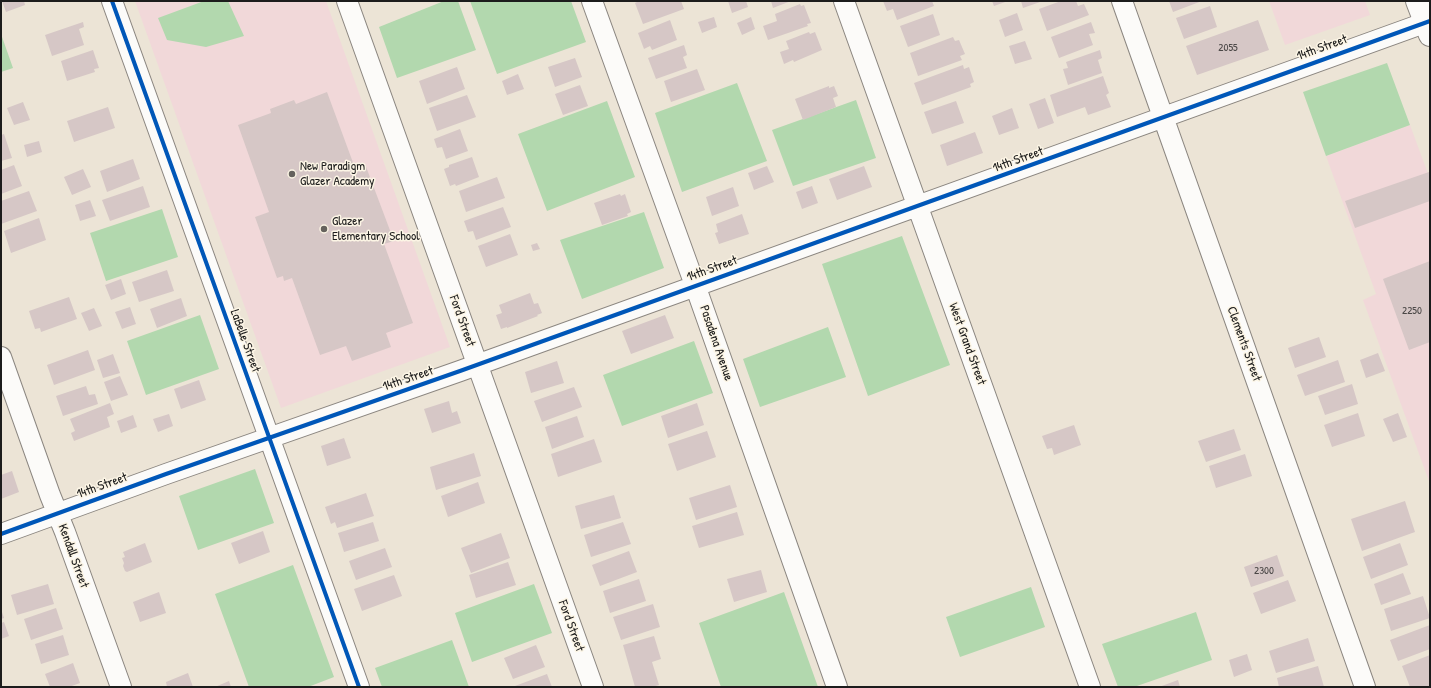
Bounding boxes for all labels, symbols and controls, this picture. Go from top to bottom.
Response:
street label: 14th Street [1295,32,1349,64]
house number: 2055 [1218,41,1238,55]
street label: 14th Street [991,144,1045,176]
place label: New Paradigm Glazer Academy [300,159,375,190]
marker: New Paradigm Glazer Academy [287,169,297,179]
place label: Glazer Elementary School [332,214,420,245]
marker: Glazer Elementary School [319,224,329,234]
street label: 14th Street [685,253,739,285]
street label: Ford Street [446,293,478,349]
street label: West Grand Street [945,301,989,387]
street label: Pasadena Avenue [696,303,736,383]
house number: 2250 [1402,304,1422,318]
street label: Clements Street [1223,305,1265,383]
street label: LaBelle Street [226,307,264,375]
street label: 14th Street [381,363,435,395]
street label: 14th Street [75,470,129,502]
street label: Kendall Street [54,522,92,590]
house number: 2300 [1254,564,1274,578]
street label: Ford Street [555,598,587,654]

